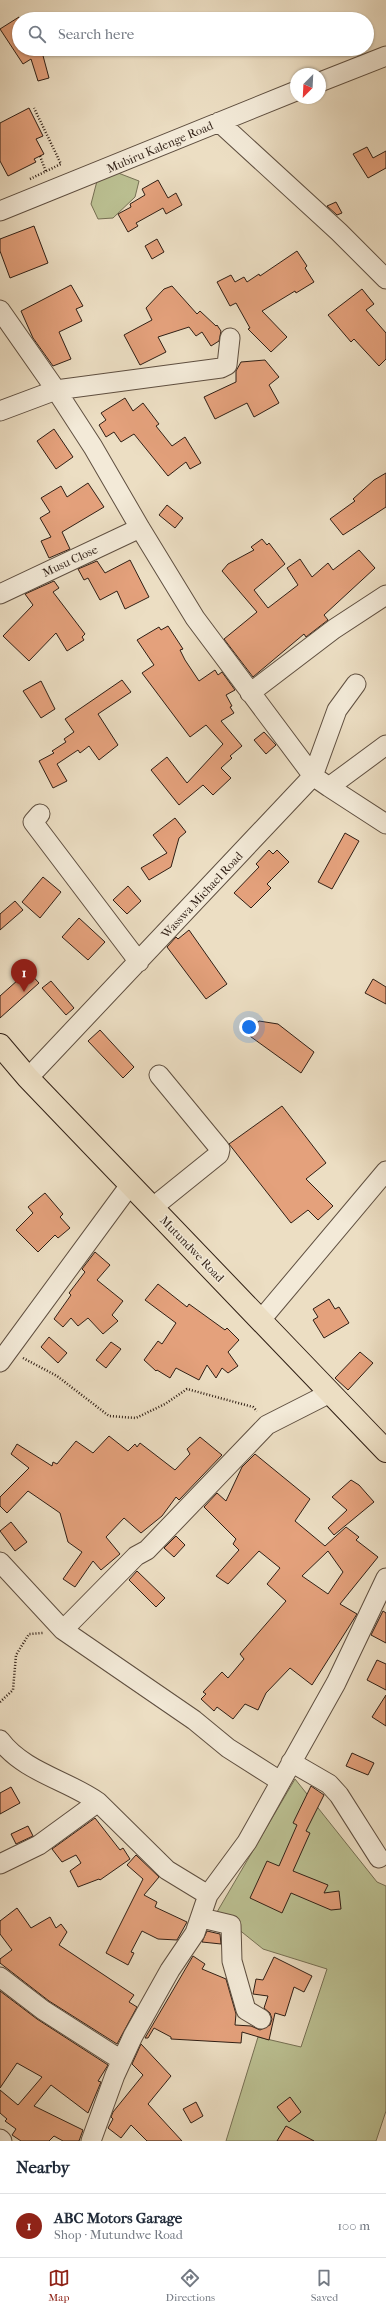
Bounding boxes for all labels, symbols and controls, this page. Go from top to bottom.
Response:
search box [12,12,374,56]
icon: search [26,23,48,45]
text: Search here [58,25,134,43]
north arrow [290,68,326,104]
street label: Mubiru Kalenge Road [105,118,216,176]
street label: Musu Close [40,542,100,580]
street label: Wasswa Michael Road [158,849,246,942]
pin: 1 [11,959,37,992]
your location [239,1017,259,1037]
street label: Mutundwe Road [157,1213,227,1285]
text: Nearby [16,2157,70,2177]
text: ABC Motors Garage [54,2209,182,2227]
text: 1 [27,2218,31,2233]
text: 100 m [337,2218,370,2233]
text: Shop · Mutundwe Road [54,2227,183,2242]
tab: Map [48,2267,70,2304]
tab: Directions [166,2267,215,2304]
tab: Saved [311,2267,338,2304]

